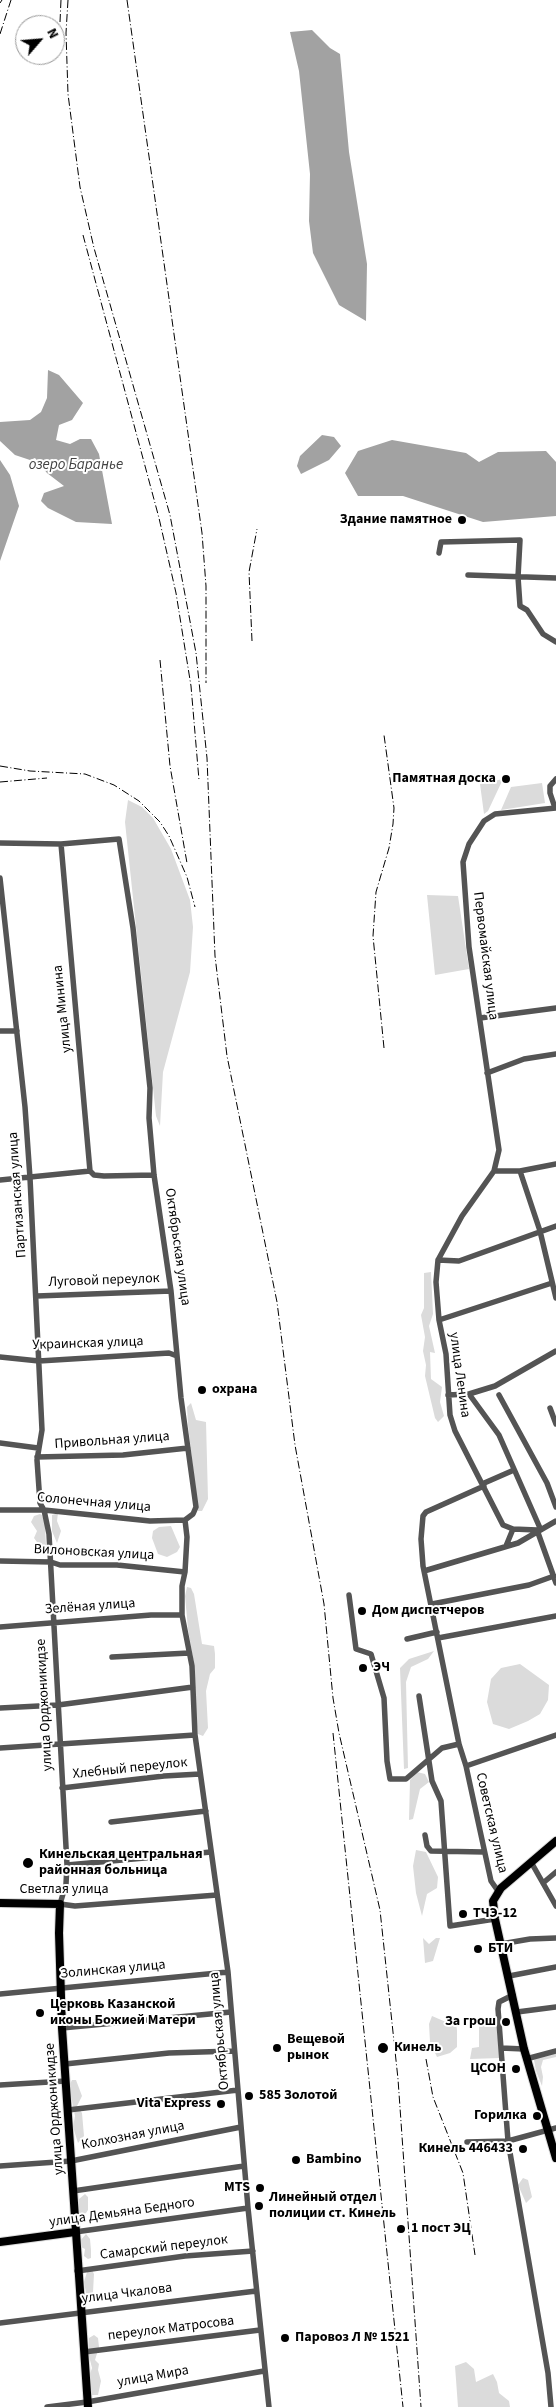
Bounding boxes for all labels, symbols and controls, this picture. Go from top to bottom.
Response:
north arrow [15,15,65,65]
text: N [41,25,63,42]
water label: озеро Баранье [29,457,123,475]
place label: Здание памятное [340,512,452,528]
marker: Здание памятное [456,514,468,526]
place label: Памятная доска [392,771,496,787]
marker: Памятная доска [500,773,512,785]
street label: Первомайская улица [469,891,501,1021]
street label: улица Минина [50,964,76,1054]
street label: Партизанская улица [5,1131,31,1259]
street label: Октябрьская улица [160,1187,194,1307]
street label: Луговой переулок [48,1271,160,1291]
street label: улица Ленина [445,1331,473,1419]
street label: Украинская улица [32,1334,144,1354]
place label: охрана [212,1382,257,1398]
marker: охрана [196,1384,208,1396]
street label: Привольная улица [54,1429,170,1453]
street label: Солонечная улица [36,1490,152,1516]
street label: Вилоновская улица [33,1541,155,1565]
street label: Зелёная улица [44,1595,136,1619]
place label: Дом диспетчеров [372,1603,484,1619]
marker: Дом диспетчеров [356,1605,368,1617]
street label: улица Орджоникидзе [33,1638,57,1772]
place label: ЭЧ [373,1660,390,1676]
marker: ЭЧ [357,1662,369,1674]
street label: Хлебный переулок [72,1755,188,1783]
street label: Советская улица [471,1771,511,1875]
place label: Кинельская центральная районная больница [39,1847,203,1880]
marker: Кинельская центральная районная больница [21,1856,35,1870]
street label: Светлая улица [20,1882,108,1898]
place label: ТЧЭ-12 [473,1906,517,1922]
marker: ТЧЭ-12 [457,1908,469,1920]
place label: БТИ [488,1941,513,1957]
marker: БТИ [472,1943,484,1955]
street label: Золинская улица [60,1957,166,1983]
street label: Октябрьская улица [206,1971,234,2091]
place label: Церковь Казанской иконы Божией Матери [50,1997,196,2030]
marker: Церковь Казанской иконы Божией Матери [34,2007,46,2019]
place label: За грош [445,2014,496,2030]
marker: За грош [500,2016,512,2028]
place label: Вещевой рынок [287,2032,345,2064]
place label: Кинель [394,2040,441,2056]
marker: Кинель [376,2041,390,2055]
street label: улица Орджоникидзе [42,2042,68,2176]
marker: Вещевой рынок [271,2042,283,2054]
place label: ЦСОН [470,2061,506,2077]
marker: ЦСОН [510,2063,522,2075]
place label: 585 Золотой [259,2088,338,2104]
marker: 585 Золотой [243,2090,255,2102]
place label: Vita Express [137,2096,211,2112]
marker: Vita Express [215,2098,227,2110]
place label: Горилка [474,2108,527,2124]
marker: Горилка [531,2110,543,2122]
street label: Колхозная улица [80,2118,186,2154]
place label: Кинель 446433 [418,2141,513,2157]
marker: Кинель 446433 [517,2143,529,2155]
place label: Bambino [306,2152,362,2168]
marker: Bambino [290,2154,302,2166]
place label: MTS [224,2180,250,2196]
marker: MTS [254,2182,266,2194]
place label: Линейный отдел полиции ст. Кинель [269,2190,396,2222]
street label: улица Демьяна Бедного [48,2194,196,2232]
marker: Линейный отдел полиции ст. Кинель [253,2200,265,2212]
place label: 1 пост ЭЦ [411,2221,471,2237]
marker: 1 пост ЭЦ [395,2223,407,2235]
street label: Самарский переулок [99,2232,229,2264]
street label: улица Чкалова [81,2280,173,2308]
street label: переулок Матросова [107,2313,235,2345]
place label: Паровоз Л № 1521 [295,2330,410,2346]
marker: Паровоз Л № 1521 [279,2332,291,2344]
street label: улица Мира [116,2362,190,2392]

